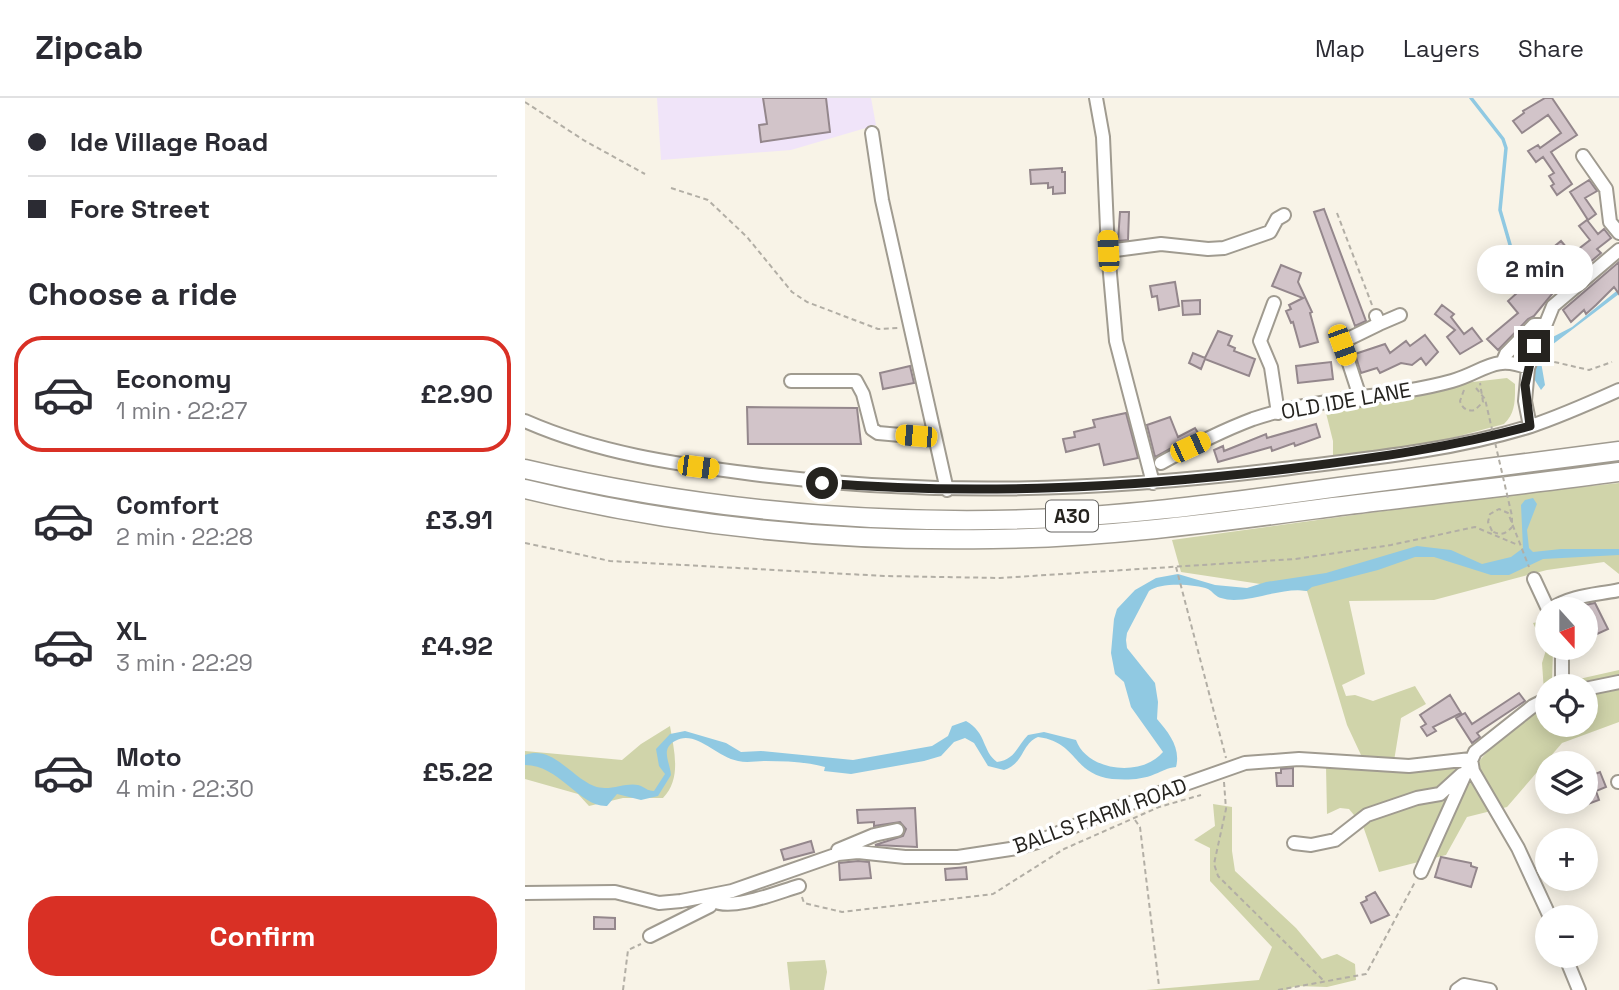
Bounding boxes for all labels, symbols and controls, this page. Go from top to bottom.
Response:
text: Zipcab [35,27,143,69]
text: Map [1315,33,1365,64]
text: Layers [1403,33,1480,64]
text: Share [1518,33,1584,64]
text: Ide Village Road [70,125,268,159]
text: Fore Street [70,192,210,226]
car [1097,229,1120,273]
callout: 2 min [1476,244,1592,294]
text: 2 min [1505,254,1565,284]
text: Choose a ride [28,274,238,314]
car [1325,322,1360,368]
route end [1518,330,1550,362]
text: Economy [116,362,232,396]
icon: car [32,363,95,426]
street label: OLD IDE LANE [1279,376,1413,425]
text: £2.90 [420,377,493,411]
text: 1 min · 22:27 [116,396,247,426]
car [895,424,938,448]
car [1167,429,1214,465]
car [676,454,721,480]
route start [806,467,838,499]
text: Comfort [116,488,219,522]
icon: car [32,489,95,552]
road number: A30 [1046,500,1098,532]
text: £3.91 [425,503,493,537]
text: 2 min · 22:28 [116,522,253,552]
north arrow [1535,597,1598,660]
map controls [1535,597,1598,968]
text: XL [116,614,147,648]
icon: car [32,615,95,678]
text: £4.92 [421,629,493,663]
text: 3 min · 22:29 [116,648,253,678]
button: locate [1535,674,1598,737]
text: Moto [116,740,182,774]
icon: car [32,741,95,804]
button: layers [1535,751,1598,814]
text: £5.22 [422,755,493,789]
street label: BALLS FARM ROAD [1009,772,1190,860]
text: 4 min · 22:30 [116,774,254,804]
button: + [1535,828,1598,891]
button: Confirm [28,896,497,976]
button: − [1535,905,1598,968]

